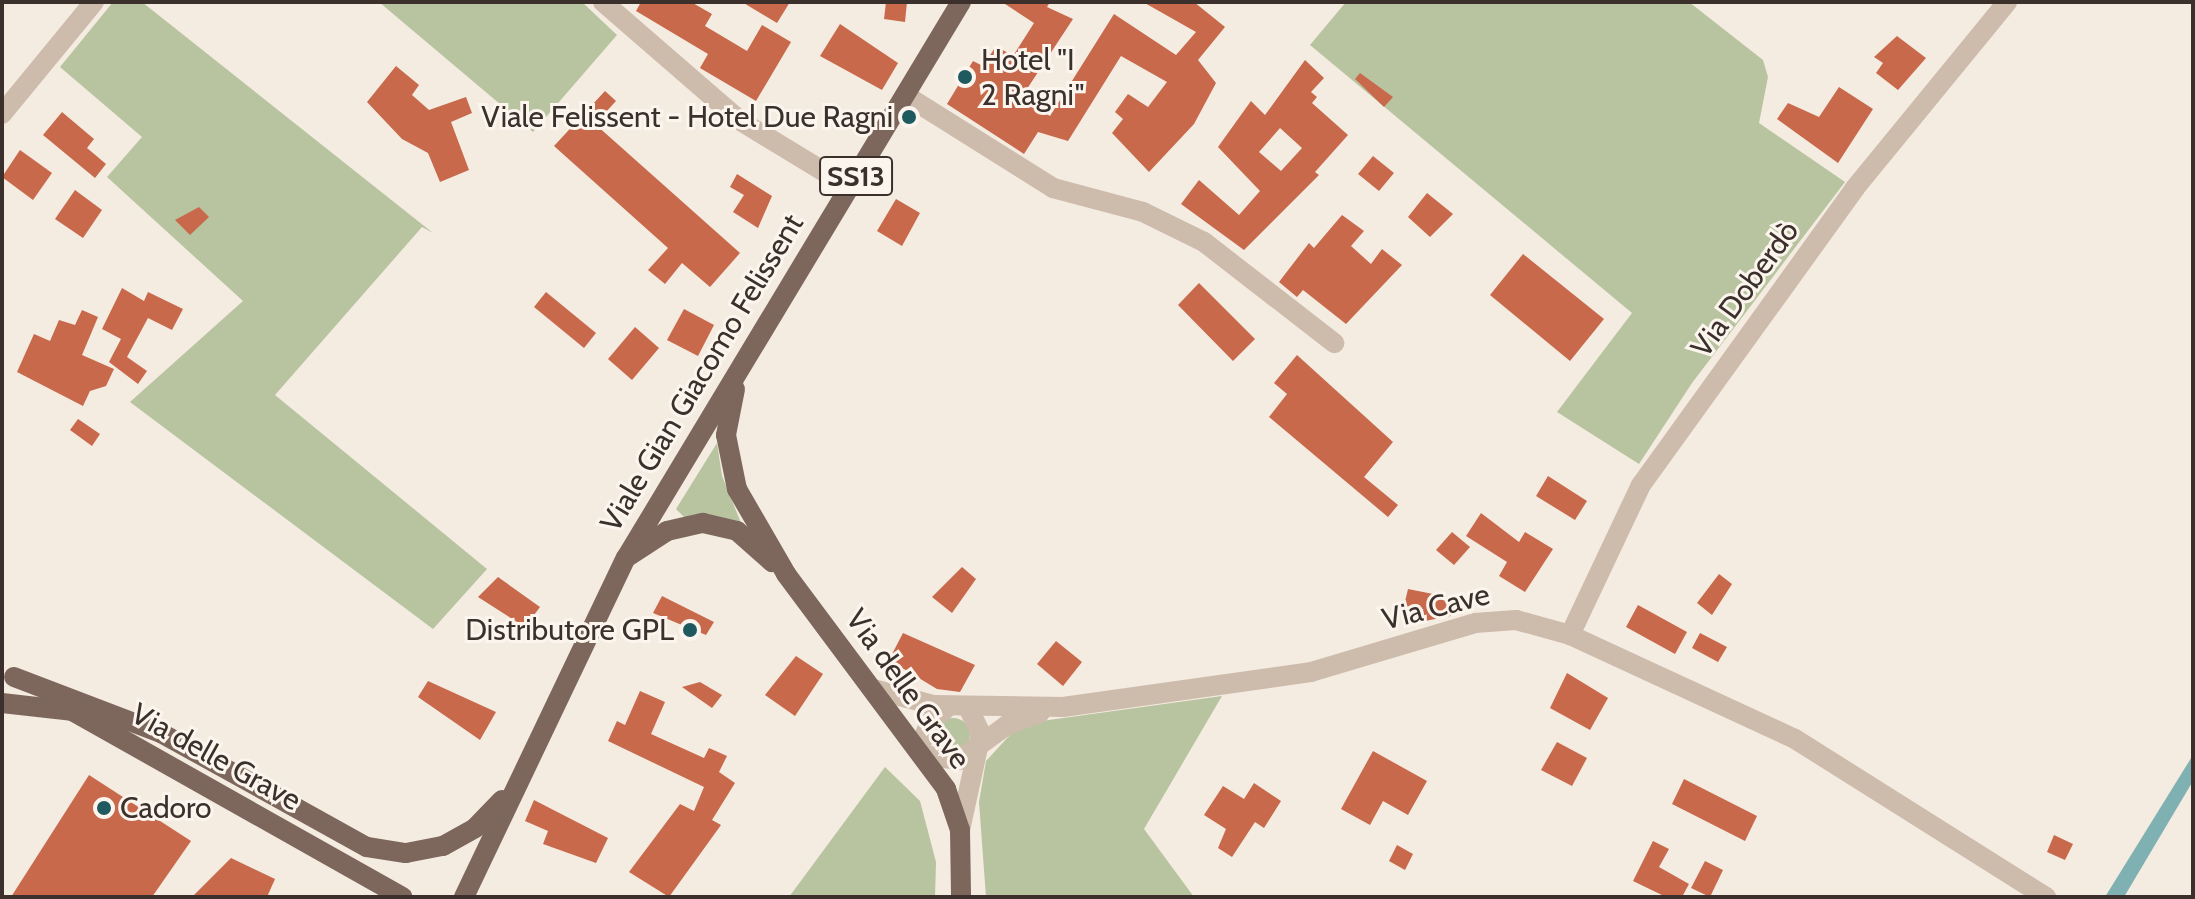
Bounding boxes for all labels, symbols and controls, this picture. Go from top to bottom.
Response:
place label: Hotel "I 2 Ragni" [981,42,1084,112]
marker: Hotel "I 2 Ragni" [956,68,974,86]
place label: Viale Felissent - Hotel Due Ragni [481,99,893,135]
marker: Viale Felissent - Hotel Due Ragni [900,108,918,126]
road number: SS13 [818,152,894,200]
street label: Viale Gian Giacomo Felissent [593,208,811,538]
street label: Via Doberdò [1684,214,1806,364]
street label: Via Cave [1379,576,1493,638]
street label: Via delle Grave [838,602,978,776]
place label: Distributore GPL [465,612,674,648]
marker: Distributore GPL [681,621,699,639]
street label: Via delle Grave [125,696,307,818]
place label: Cadoro [120,790,212,826]
marker: Cadoro [95,799,113,817]

